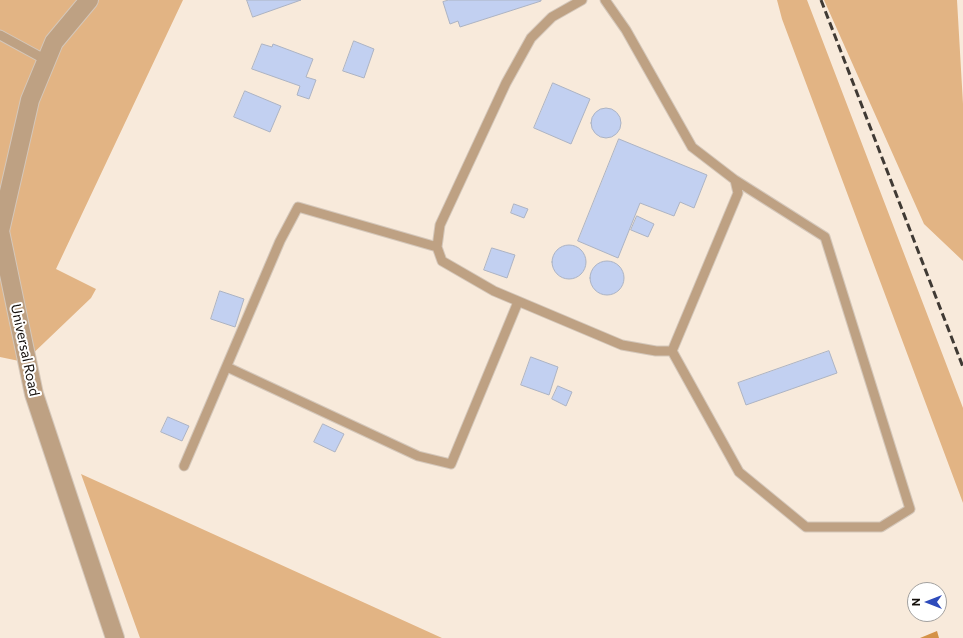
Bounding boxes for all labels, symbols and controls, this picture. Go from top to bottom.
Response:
street label: Universal Road [7,302,43,398]
north arrow [907,582,947,622]
text: N [909,598,922,606]

